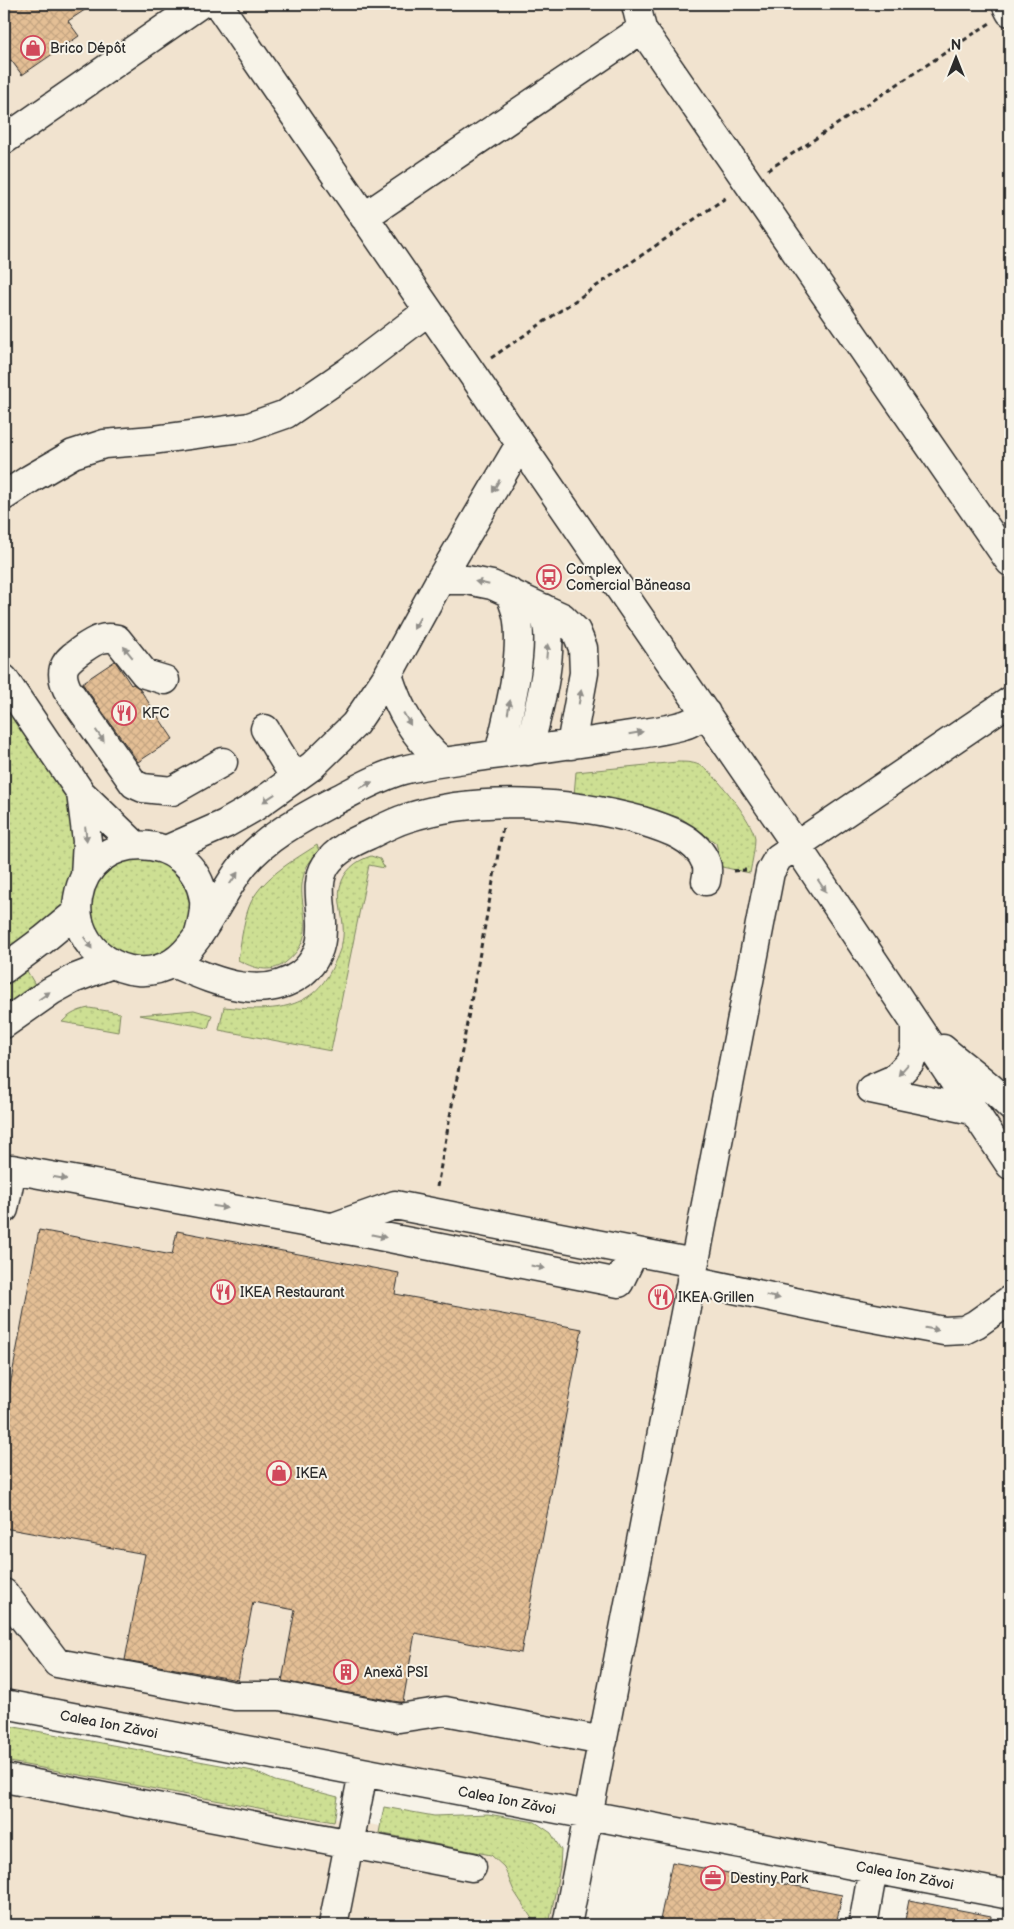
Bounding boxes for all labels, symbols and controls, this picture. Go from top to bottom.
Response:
north arrow [932,32,982,82]
shop icon: Brico Dépôt [20,35,46,61]
text: N [951,37,961,54]
place label: Brico Dépôt [50,40,126,57]
one-way arrow [491,480,500,493]
place label: Complex Comercial Băneasa [566,561,691,594]
bus stop icon: Complex Comercial Băneasa [536,564,562,590]
one-way arrow [474,579,489,587]
one-way arrow [413,616,421,630]
one-way arrow [543,643,551,659]
one-way arrow [123,646,134,659]
one-way arrow [576,688,584,704]
one-way arrow [506,698,514,714]
restaurant icon: KFC [111,700,137,726]
place label: KFC [142,705,169,722]
one-way arrow [403,713,412,726]
one-way arrow [95,729,105,743]
one-way arrow [628,729,644,737]
one-way arrow [358,781,373,789]
one-way arrow [262,793,275,803]
one-way arrow [82,827,90,843]
one-way arrow [229,871,239,885]
one-way arrow [818,880,827,893]
one-way arrow [83,936,93,949]
one-way arrow [37,991,51,1001]
one-way arrow [897,1063,909,1075]
one-way arrow [52,1174,68,1182]
one-way arrow [212,1204,228,1212]
one-way arrow [371,1232,386,1240]
one-way arrow [531,1263,546,1271]
restaurant icon: IKEA Restaurant [210,1279,236,1305]
place label: IKEA Restaurant [240,1284,345,1301]
restaurant icon: IKEA Grillen [648,1284,674,1310]
place label: IKEA Grillen [678,1289,754,1306]
one-way arrow [765,1294,781,1302]
one-way arrow [924,1325,940,1333]
shop icon: IKEA [266,1460,292,1486]
place label: IKEA [296,1465,328,1482]
building icon: Anexă PSI [333,1659,359,1685]
place label: Anexă PSI [364,1664,428,1681]
street label: Calea Ion Zăvoi [59,1707,159,1742]
street label: Calea Ion Zăvoi [457,1783,557,1818]
street label: Calea Ion Zăvoi [855,1858,955,1893]
office icon: Destiny Park [700,1865,726,1891]
place label: Destiny Park [730,1870,808,1887]

